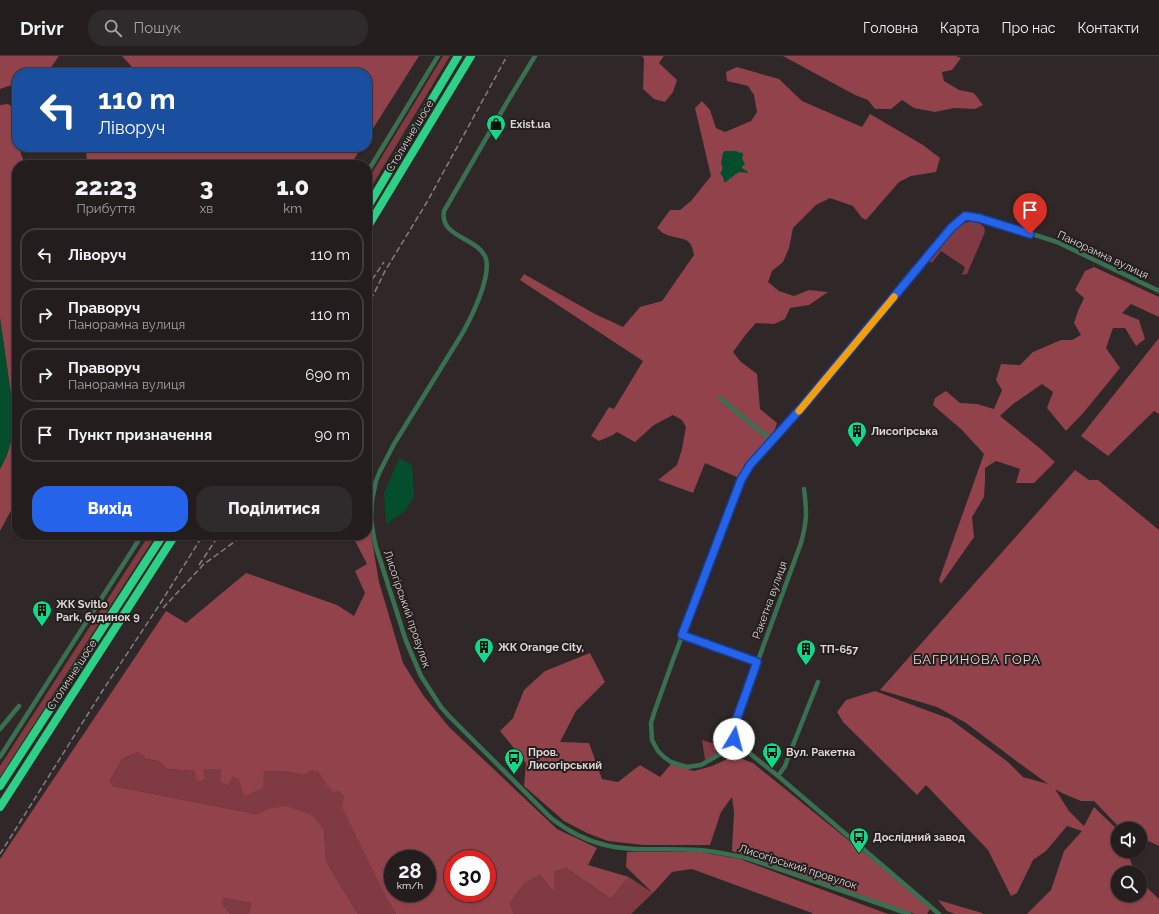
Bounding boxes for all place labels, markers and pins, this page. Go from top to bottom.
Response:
shop icon: Exist.ua [485,113,507,141]
place label: Exist.ua [510,118,550,131]
pin [1013,193,1047,234]
building icon: Лисогірська [846,420,868,448]
place label: Лисогірська [871,425,938,438]
place label: ЖК Svitlo Park, будинок 9 [56,598,140,624]
building icon: ЖК Svitlo Park, будинок 9 [31,599,53,627]
building icon: ЖК Orange City, [473,636,495,664]
building icon: ТП-657 [795,638,817,666]
place label: ЖК Orange City, [498,641,584,654]
place label: ТП-657 [820,643,859,656]
bus stop icon: Вул. Ракетна [761,741,783,769]
place label: Пров. Лисогірський [528,746,602,772]
place label: Вул. Ракетна [786,746,855,759]
bus stop icon: Пров. Лисогірський [503,747,525,775]
bus stop icon: Дослідний завод [848,826,870,854]
place label: Дослідний завод [873,831,965,844]

